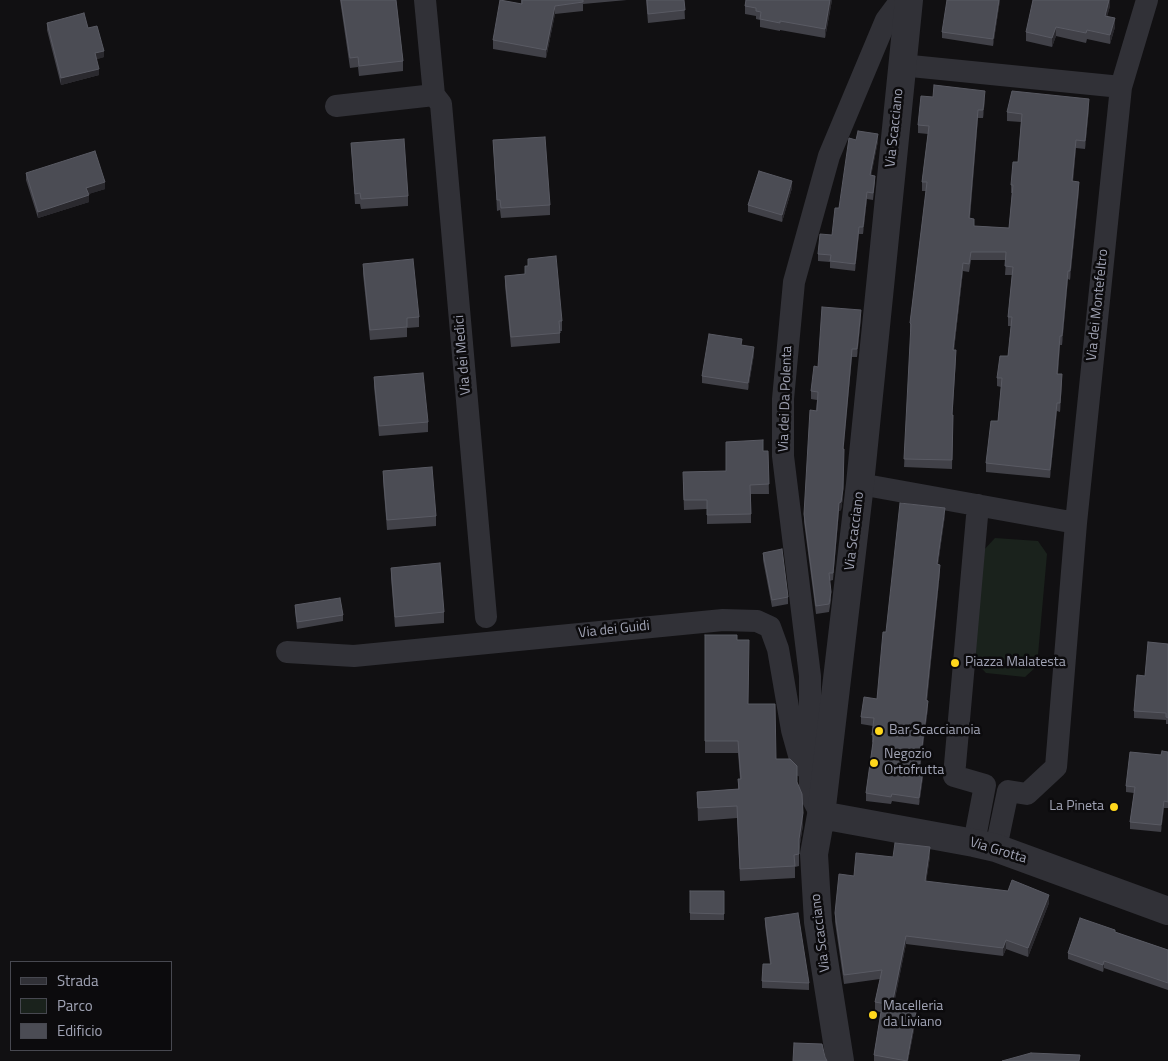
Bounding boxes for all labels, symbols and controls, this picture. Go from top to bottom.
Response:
street label: Via Scacciano [883,88,907,168]
street label: Via dei Montefeltro [1084,248,1112,362]
street label: Via dei Medici [451,314,475,396]
street label: Via dei Da Polenta [776,346,796,452]
street label: Via Scacciano [842,491,868,571]
street label: Via dei Guidi [578,618,650,642]
place label: Piazza Malatesta [965,655,1066,671]
marker: Piazza Malatesta [949,657,961,669]
place label: Bar Scaccianoia [889,723,980,739]
marker: Bar Scaccianoia [873,725,885,737]
place label: Negozio Ortofrutta [884,747,944,780]
marker: Negozio Ortofrutta [868,757,880,769]
place label: La Pineta [1049,799,1104,815]
marker: La Pineta [1108,801,1120,813]
street label: Via Grotta [967,834,1029,868]
street label: Via Scacciano [808,893,834,973]
legend [10,961,172,1051]
text: Strada [57,969,98,992]
text: Parco [57,994,93,1017]
place label: Macelleria da Liviano [883,999,943,1032]
marker: Macelleria da Liviano [867,1009,879,1021]
text: Edificio [57,1019,102,1042]

